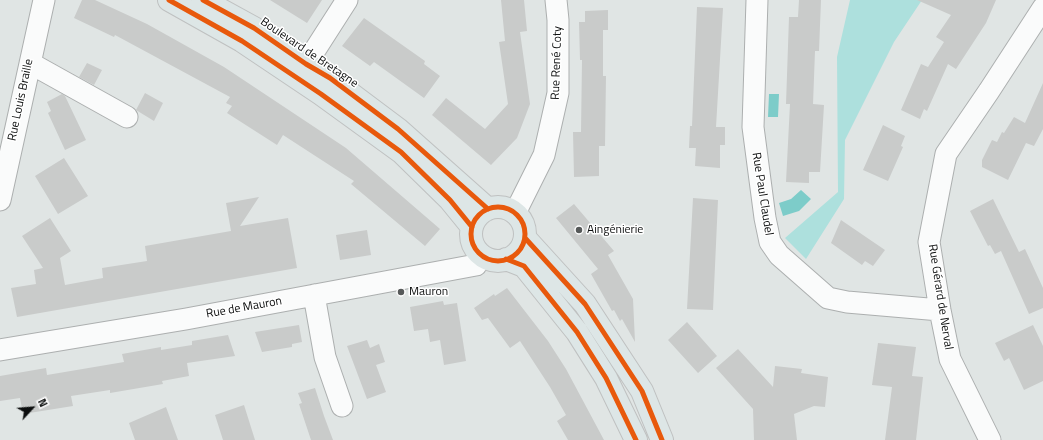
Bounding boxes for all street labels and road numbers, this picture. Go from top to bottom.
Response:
street label: Boulevard de Bretagne [257,15,361,91]
street label: Rue René Coty [549,26,565,100]
street label: Rue Louis Braille [5,58,37,142]
street label: Rue Paul Claudel [748,151,776,237]
street label: Rue Gérard de Nerval [925,243,955,351]
street label: Rue de Mauron [205,294,283,322]

